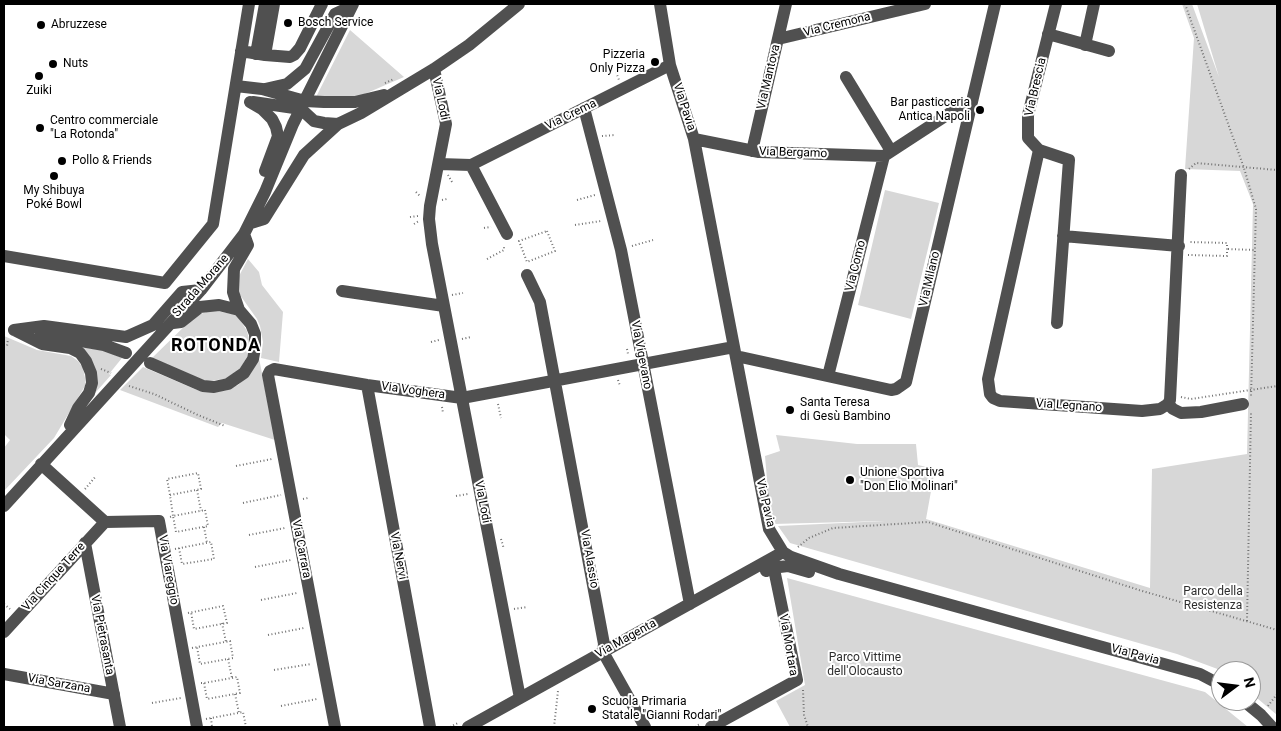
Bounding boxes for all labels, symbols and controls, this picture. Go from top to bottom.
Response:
street label: Via Cremona [802,10,872,40]
place label: Bosch Service [298,16,373,30]
marker: Bosch Service [282,17,294,29]
place label: Abruzzese [51,18,107,32]
marker: Abruzzese [35,19,47,31]
street label: Via Mantova [755,43,783,111]
place label: Pizzeria Only Pizza [590,48,645,76]
marker: Pizzeria Only Pizza [649,56,661,68]
street label: Via Brescia [1022,56,1050,118]
place label: Nuts [63,57,88,71]
marker: Nuts [47,58,59,70]
marker: Zuiki [33,70,45,82]
street label: Via Lodi [428,76,452,122]
street label: Via Pavia [670,81,698,133]
place label: Zuiki [26,84,52,98]
street label: Via Crema [543,96,599,134]
place label: Bar pasticceria Antica Napoli [890,96,970,124]
marker: Bar pasticceria Antica Napoli [974,104,986,116]
place label: Centro commerciale "La Rotonda" [50,114,158,142]
marker: Centro commerciale "La Rotonda" [34,122,46,134]
street label: Via Bergamo [759,145,827,161]
place label: Pollo & Friends [72,154,152,168]
marker: Pollo & Friends [56,155,68,167]
marker: My Shibuya Poké Bowl [48,170,60,182]
place label: My Shibuya Poké Bowl [23,184,85,212]
street label: Via Como [843,239,869,293]
street label: Via Milano [917,250,943,308]
street label: Strada Morane [170,252,232,320]
street label: Via Vigevano [627,320,655,390]
district label: ROTONDA [170,335,262,357]
street label: Via Voghera [380,379,446,403]
place label: Santa Teresa di Gesù Bambino [800,396,891,424]
street label: Via Legnano [1035,397,1103,415]
marker: Santa Teresa di Gesù Bambino [784,404,796,416]
place label: Unione Sportiva "Don Elio Molinari" [860,466,958,494]
marker: Unione Sportiva "Don Elio Molinari" [844,474,856,486]
street label: Via Pavia [752,477,778,529]
street label: Via Lodi [471,479,493,525]
street label: Via Carrara [288,519,314,579]
street label: Via Alassio [577,528,601,590]
street label: Via Nervi [386,531,410,581]
street label: Via Viareggio [155,534,181,606]
street label: Via Cinque Terre [19,540,89,614]
park label: Parco della Resistenza [1183,585,1243,613]
street label: Via Pietrasanta [87,594,117,676]
street label: Via Mortara [775,613,801,677]
street label: Via Magenta [593,616,659,662]
street label: Via Pavia [1109,642,1161,668]
park label: Parco Vittime dell'Olocausto [827,651,903,679]
north arrow [1211,661,1261,711]
street label: Via Sarzana [27,671,91,697]
text: N [1241,676,1259,689]
place label: Scuola Primaria Statale "Gianni Rodari" [602,695,721,723]
marker: Scuola Primaria Statale "Gianni Rodari" [586,703,598,715]

